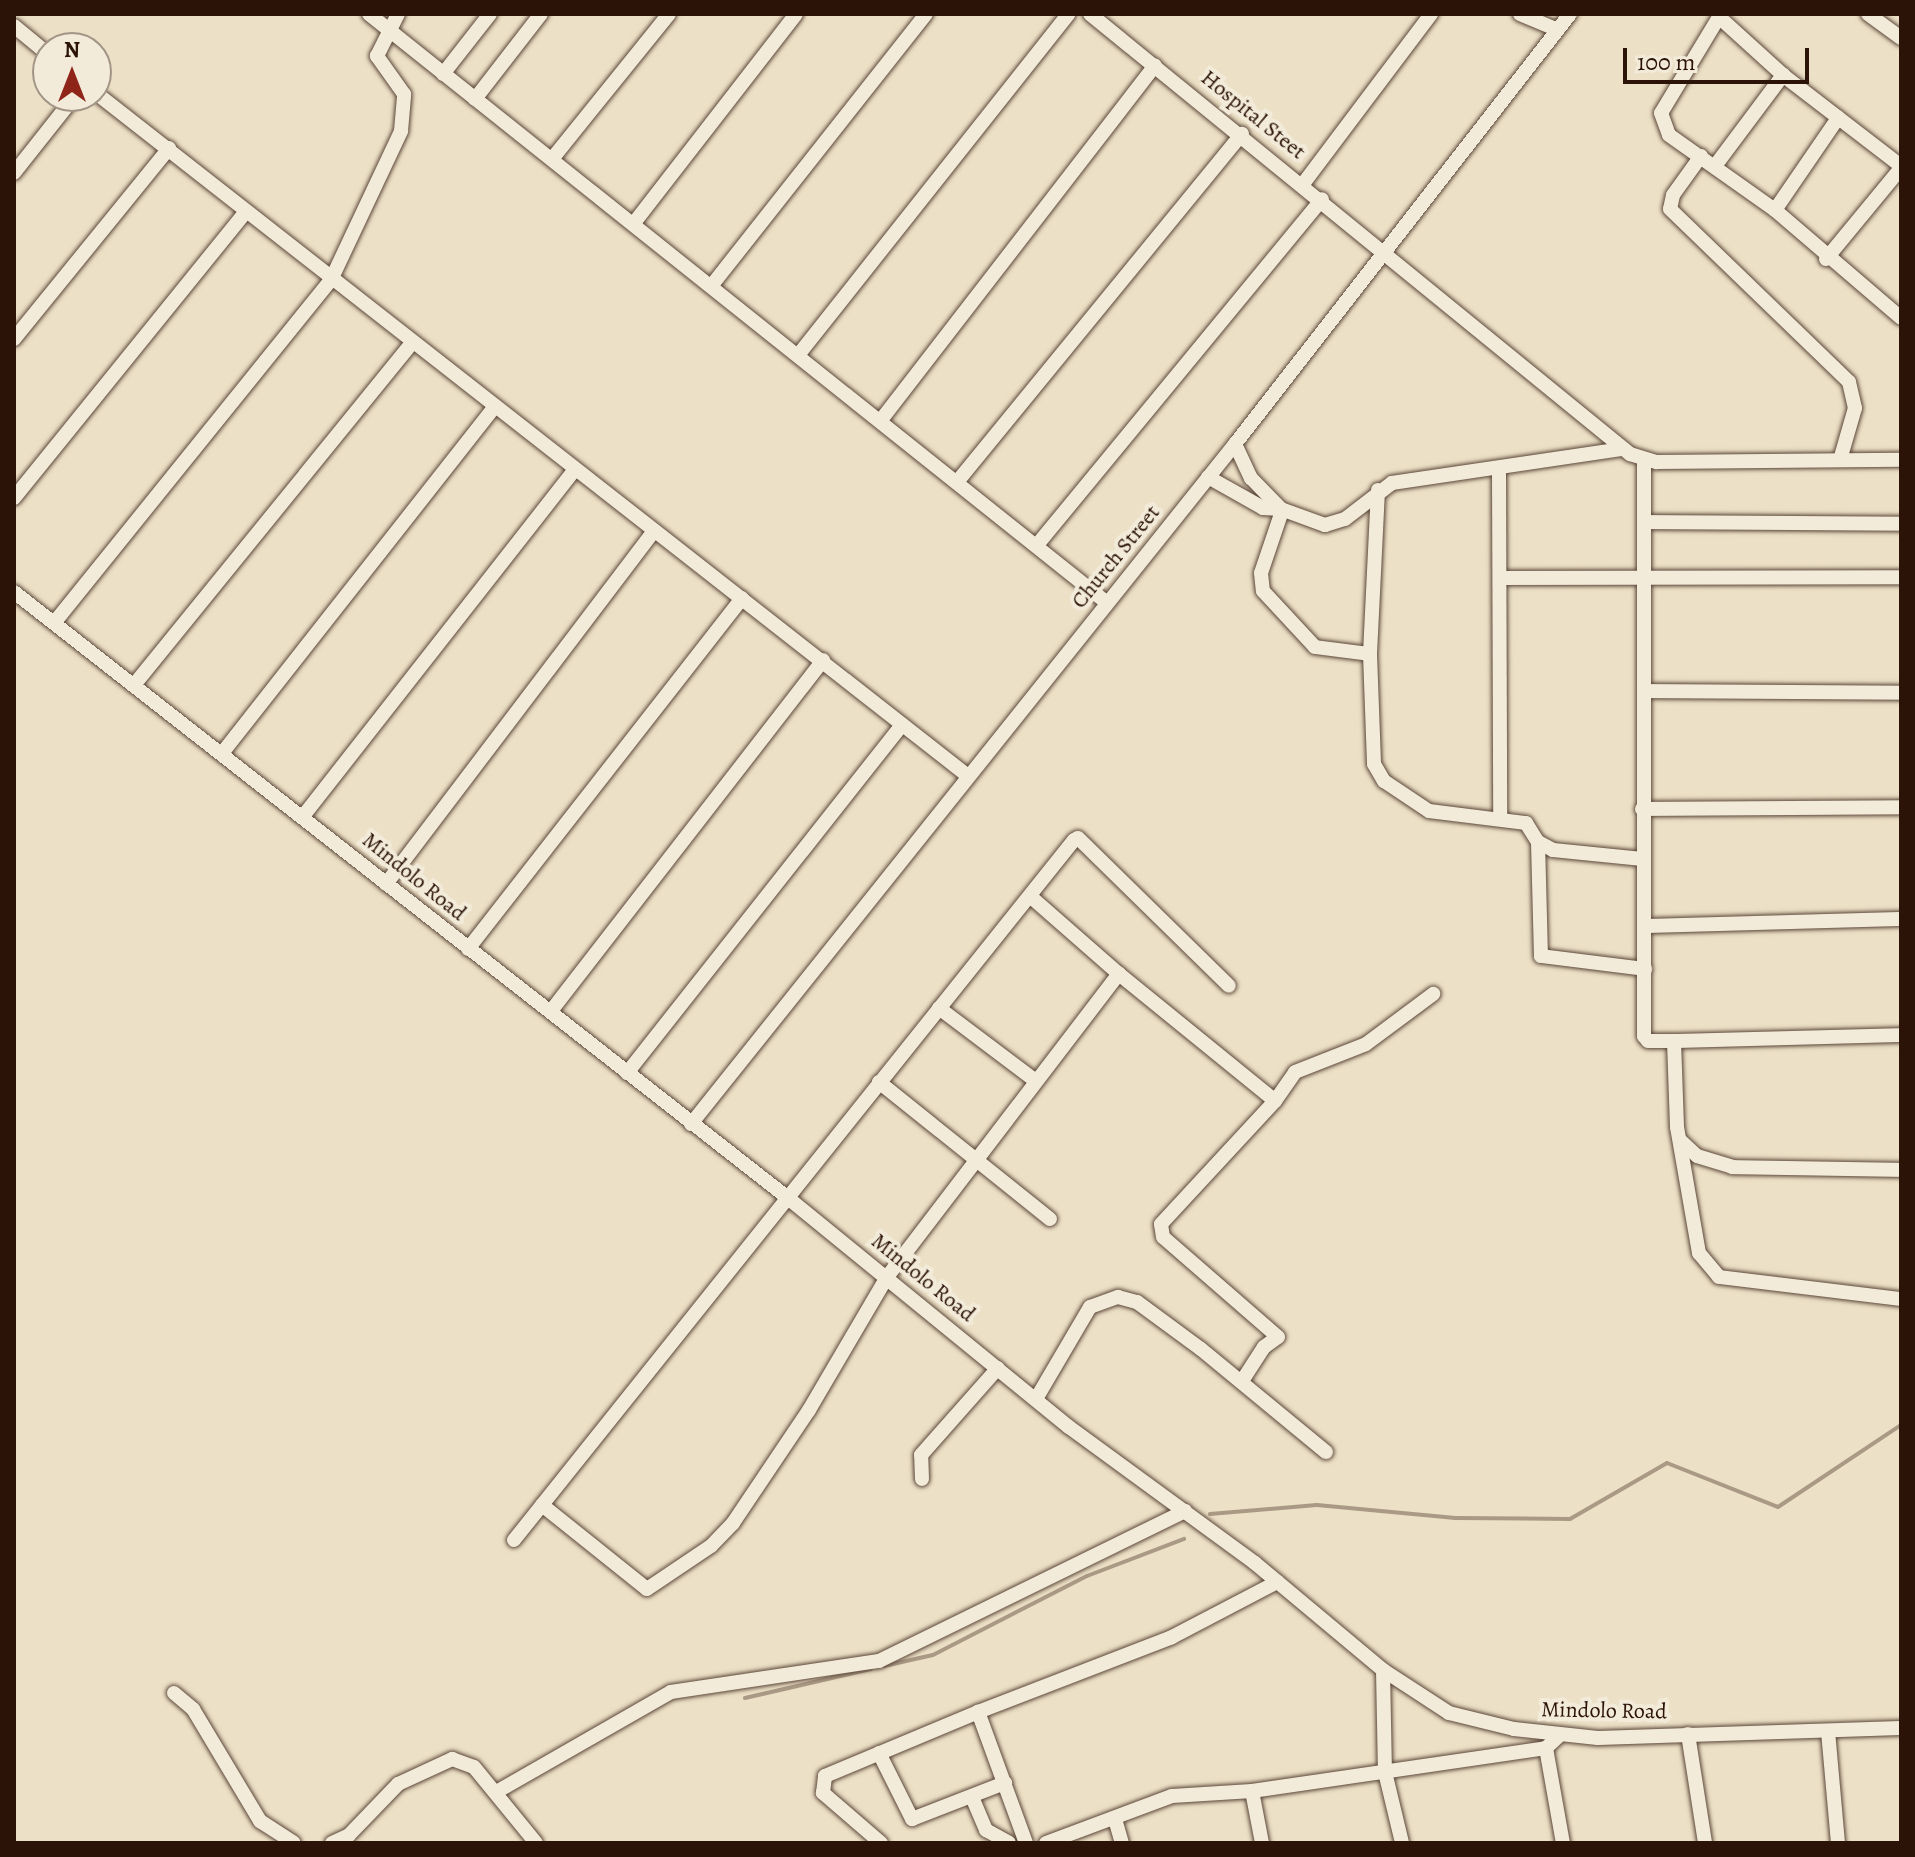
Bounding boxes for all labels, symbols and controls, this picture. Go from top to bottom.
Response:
north arrow [32,32,112,112]
scale bar [1627,32,1813,82]
text: N [64,35,80,65]
text: 100 m [1637,46,1696,78]
street label: Hospital Steet [1195,65,1311,165]
street label: Church Street [1066,500,1166,614]
street label: Mindolo Road [357,827,471,927]
street label: Mindolo Road [866,1228,980,1328]
street label: Mindolo Road [1541,1697,1667,1725]

